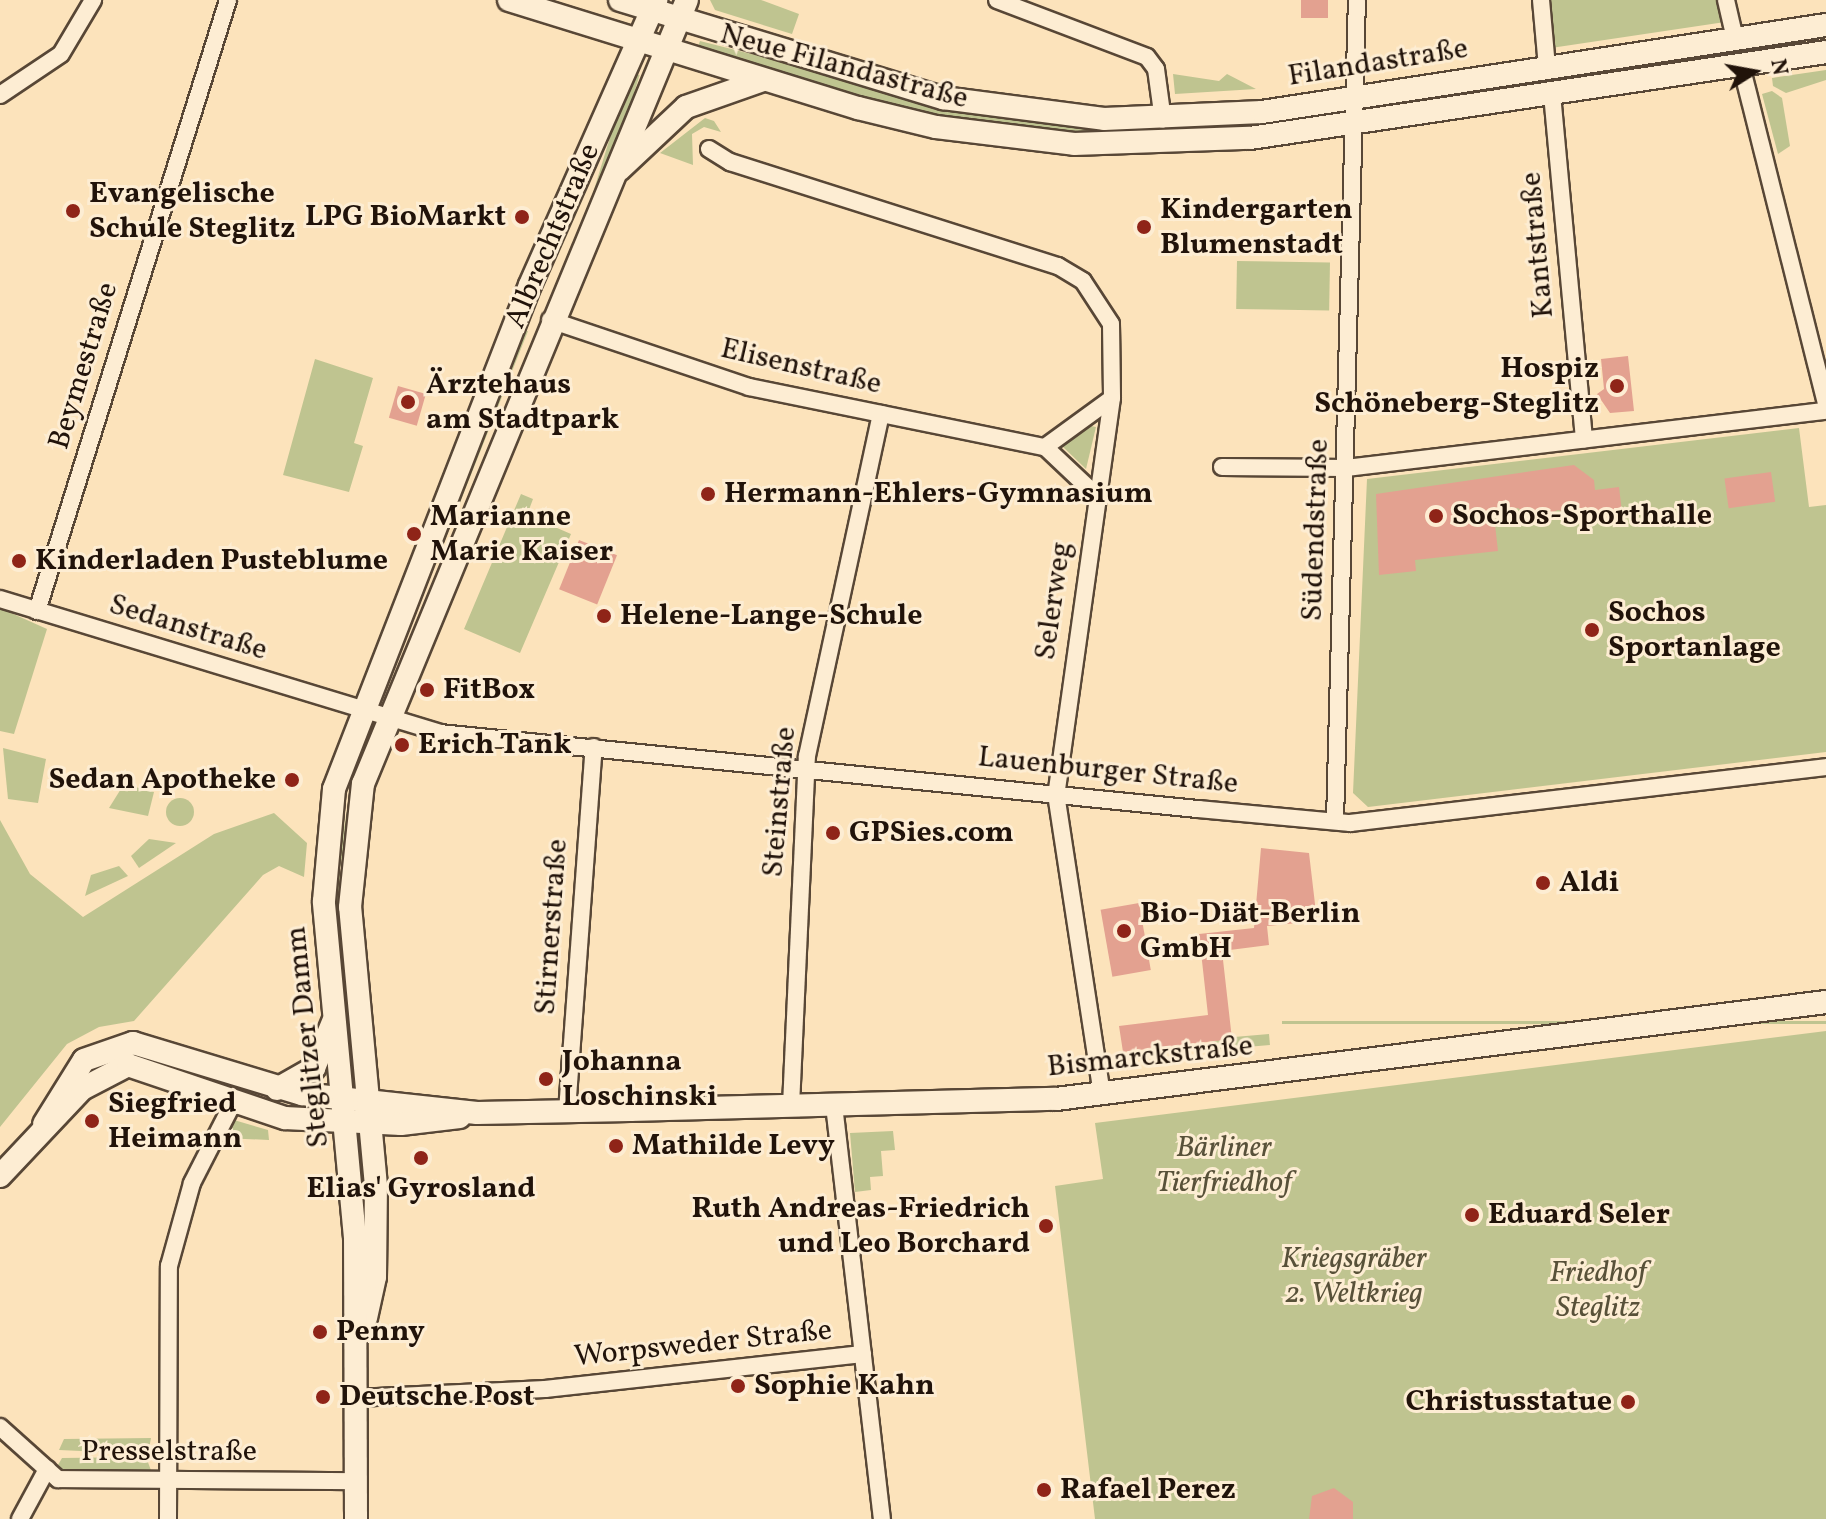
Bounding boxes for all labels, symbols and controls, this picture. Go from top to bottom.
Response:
street label: Neue Filandastraße [716,17,972,117]
street label: Filandastraße [1285,31,1471,95]
north arrow [1714,32,1794,112]
text: N [1761,57,1795,78]
street label: Albrechtstraße [498,138,608,334]
street label: Kantstraße [1514,170,1562,320]
place label: Evangelische Schule Steglitz [89,176,295,246]
place label: Kindergarten Blumenstadt [1160,192,1353,262]
place label: LPG BioMarkt [305,199,506,235]
marker: Evangelische Schule Steglitz [64,202,82,220]
marker: LPG BioMarkt [513,208,531,226]
marker: Kindergarten Blumenstadt [1135,218,1153,236]
street label: Beymestraße [42,278,126,454]
street label: Elisenstraße [717,331,885,403]
place label: Hospiz Schöneberg-Steglitz [1314,351,1599,422]
place label: Ärztehaus am Stadtpark [426,367,619,438]
marker: Hospiz Schöneberg-Steglitz [1606,375,1628,397]
marker: Ärztehaus am Stadtpark [397,391,419,413]
street label: Südendstraße [1295,438,1337,622]
place label: Hermann-Ehlers-Gymnasium [724,476,1153,512]
marker: Hermann-Ehlers-Gymnasium [699,485,717,503]
place label: Sochos-Sporthalle [1452,498,1712,534]
place label: Marianne Marie Kaiser [430,499,613,570]
marker: Sochos-Sporthalle [1427,507,1445,525]
marker: Marianne Marie Kaiser [405,525,423,543]
street label: Selerweg [1028,540,1080,662]
place label: Kinderladen Pusteblume [35,543,388,579]
marker: Kinderladen Pusteblume [10,552,28,570]
street label: Sedanstraße [105,587,271,669]
place label: Sochos Sportanlage [1608,595,1781,666]
place label: Helene-Lange-Schule [620,598,922,634]
marker: Helene-Lange-Schule [595,607,613,625]
marker: Sochos Sportanlage [1583,621,1601,639]
place label: FitBox [443,672,535,708]
marker: FitBox [418,681,436,699]
street label: Steinstraße [755,725,805,879]
place label: Erich Tank [418,727,572,763]
marker: Erich Tank [393,736,411,754]
street label: Lauenburger Straße [976,739,1240,803]
place label: Sedan Apotheke [49,762,276,798]
marker: Sedan Apotheke [283,771,301,789]
place label: GPSies.com [849,815,1014,851]
marker: GPSies.com [824,824,842,842]
street label: Stirnerstraße [528,838,576,1016]
place label: Aldi [1559,865,1619,901]
marker: Aldi [1534,874,1552,892]
place label: Bio-Diät-Berlin GmbH [1140,896,1360,966]
marker: Bio-Diät-Berlin GmbH [1115,922,1133,940]
street label: Steglitzer Damm [278,924,338,1150]
street label: Bismarckstraße [1045,1028,1255,1086]
place label: Johanna Loschinski [562,1044,717,1114]
marker: Johanna Loschinski [537,1070,555,1088]
place label: Siegfried Heimann [108,1086,242,1156]
marker: Siegfried Heimann [83,1112,101,1130]
place label: Mathilde Levy [632,1128,835,1164]
park label: Bärliner Tierfriedhof [1156,1130,1292,1200]
marker: Mathilde Levy [607,1137,625,1155]
marker: Elias' Gyrosland [412,1149,430,1167]
place label: Elias' Gyrosland [307,1171,535,1207]
place label: Ruth Andreas-Friedrich und Leo Borchard [691,1191,1030,1262]
place label: Eduard Seler [1488,1197,1670,1233]
marker: Eduard Seler [1463,1206,1481,1224]
marker: Ruth Andreas-Friedrich und Leo Borchard [1037,1217,1055,1235]
park label: Kriegsgräber 2. Weltkrieg [1281,1241,1427,1312]
park label: Friedhof Steglitz [1549,1255,1647,1326]
street label: Worpsweder Straße [572,1313,834,1375]
place label: Penny [336,1314,425,1350]
marker: Penny [311,1323,329,1341]
place label: Sophie Kahn [754,1368,935,1404]
marker: Sophie Kahn [729,1377,747,1395]
place label: Deutsche Post [339,1379,534,1415]
place label: Christusstatue [1406,1384,1612,1420]
marker: Deutsche Post [314,1388,332,1406]
marker: Christusstatue [1619,1393,1637,1411]
street label: Presselstraße [81,1434,257,1470]
place label: Rafael Perez [1060,1472,1236,1508]
marker: Rafael Perez [1035,1481,1053,1499]

